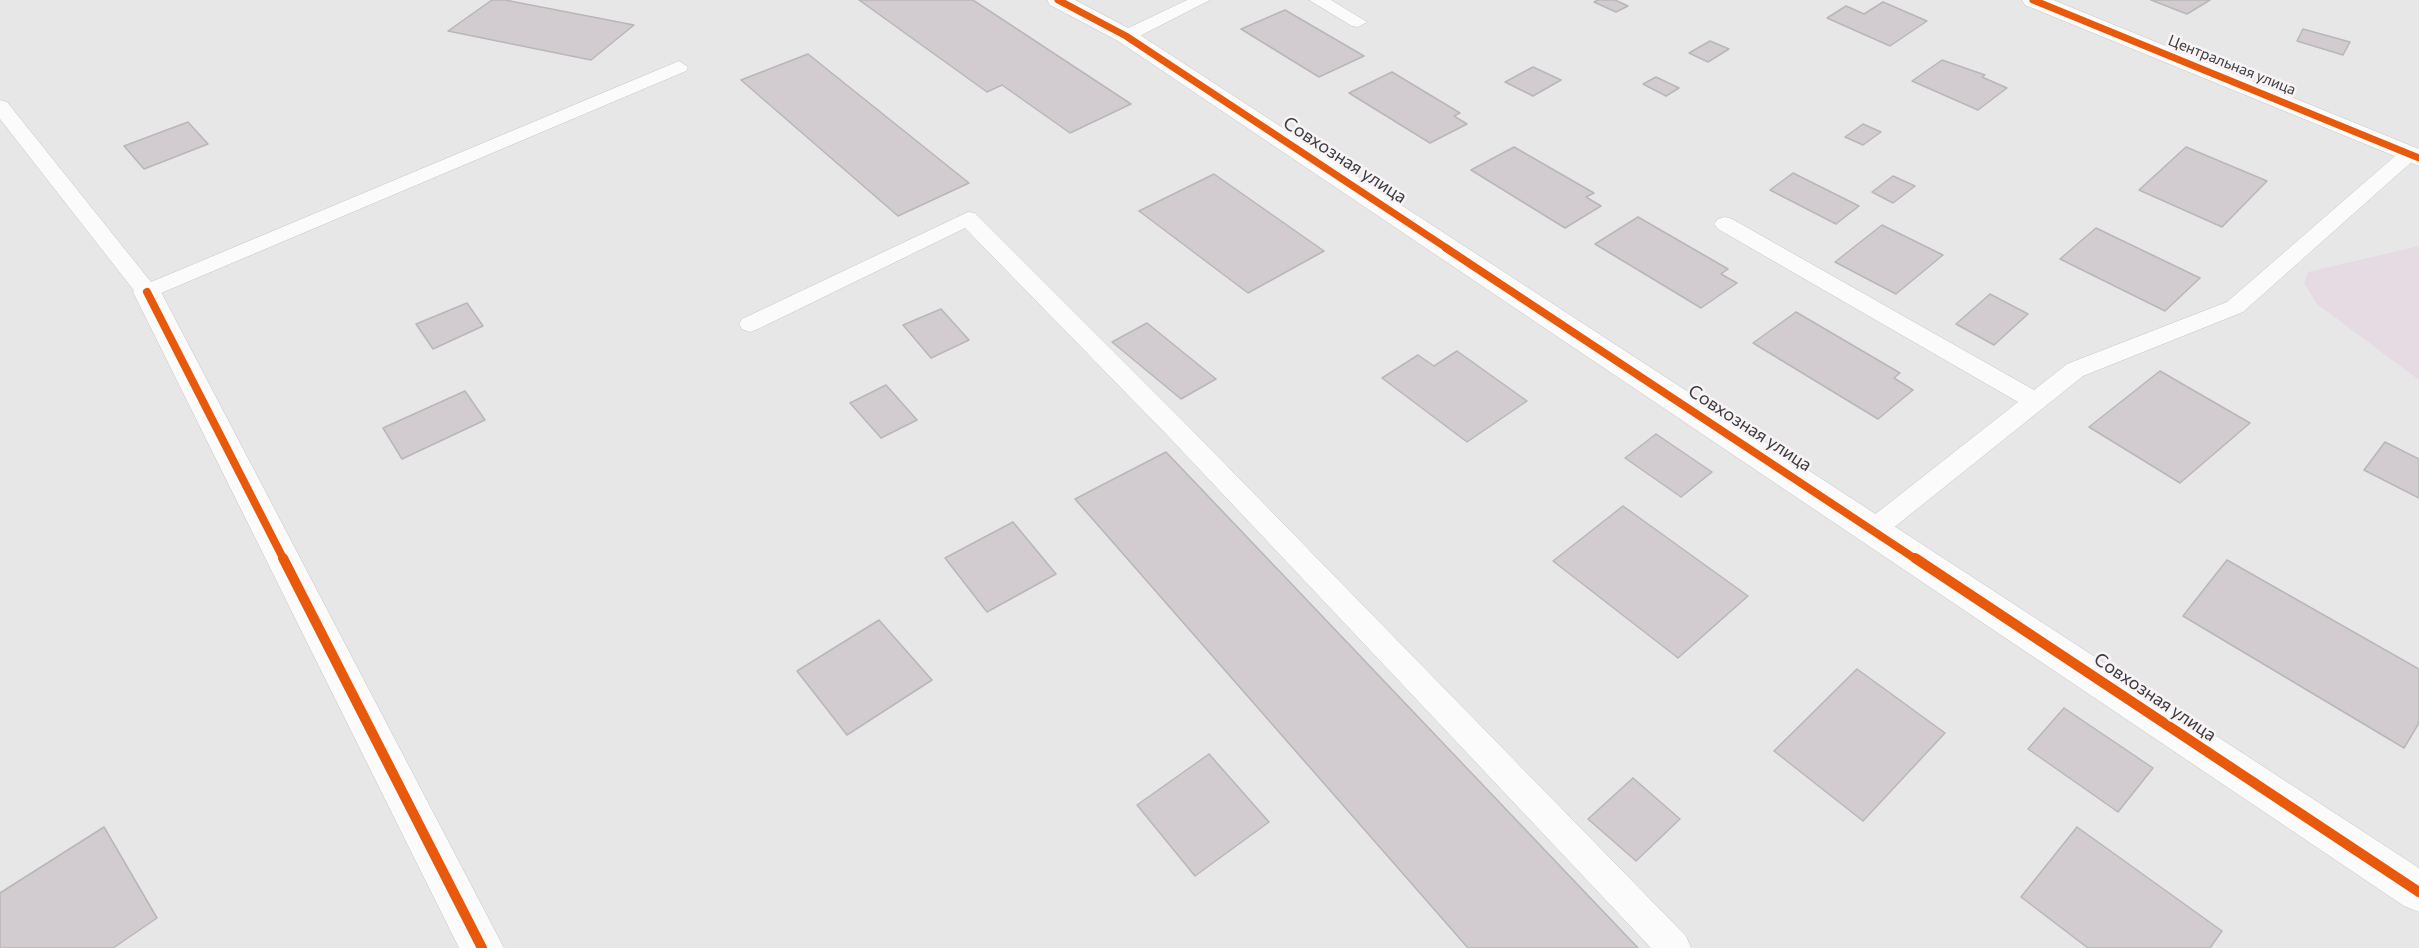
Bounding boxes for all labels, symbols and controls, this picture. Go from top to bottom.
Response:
street label: Центральная улица [2166,31,2298,99]
street label: Совхозная улица [1279,112,1411,208]
street label: Совхозная улица [1684,380,1816,476]
street label: Совхозная улица [2090,648,2220,746]

